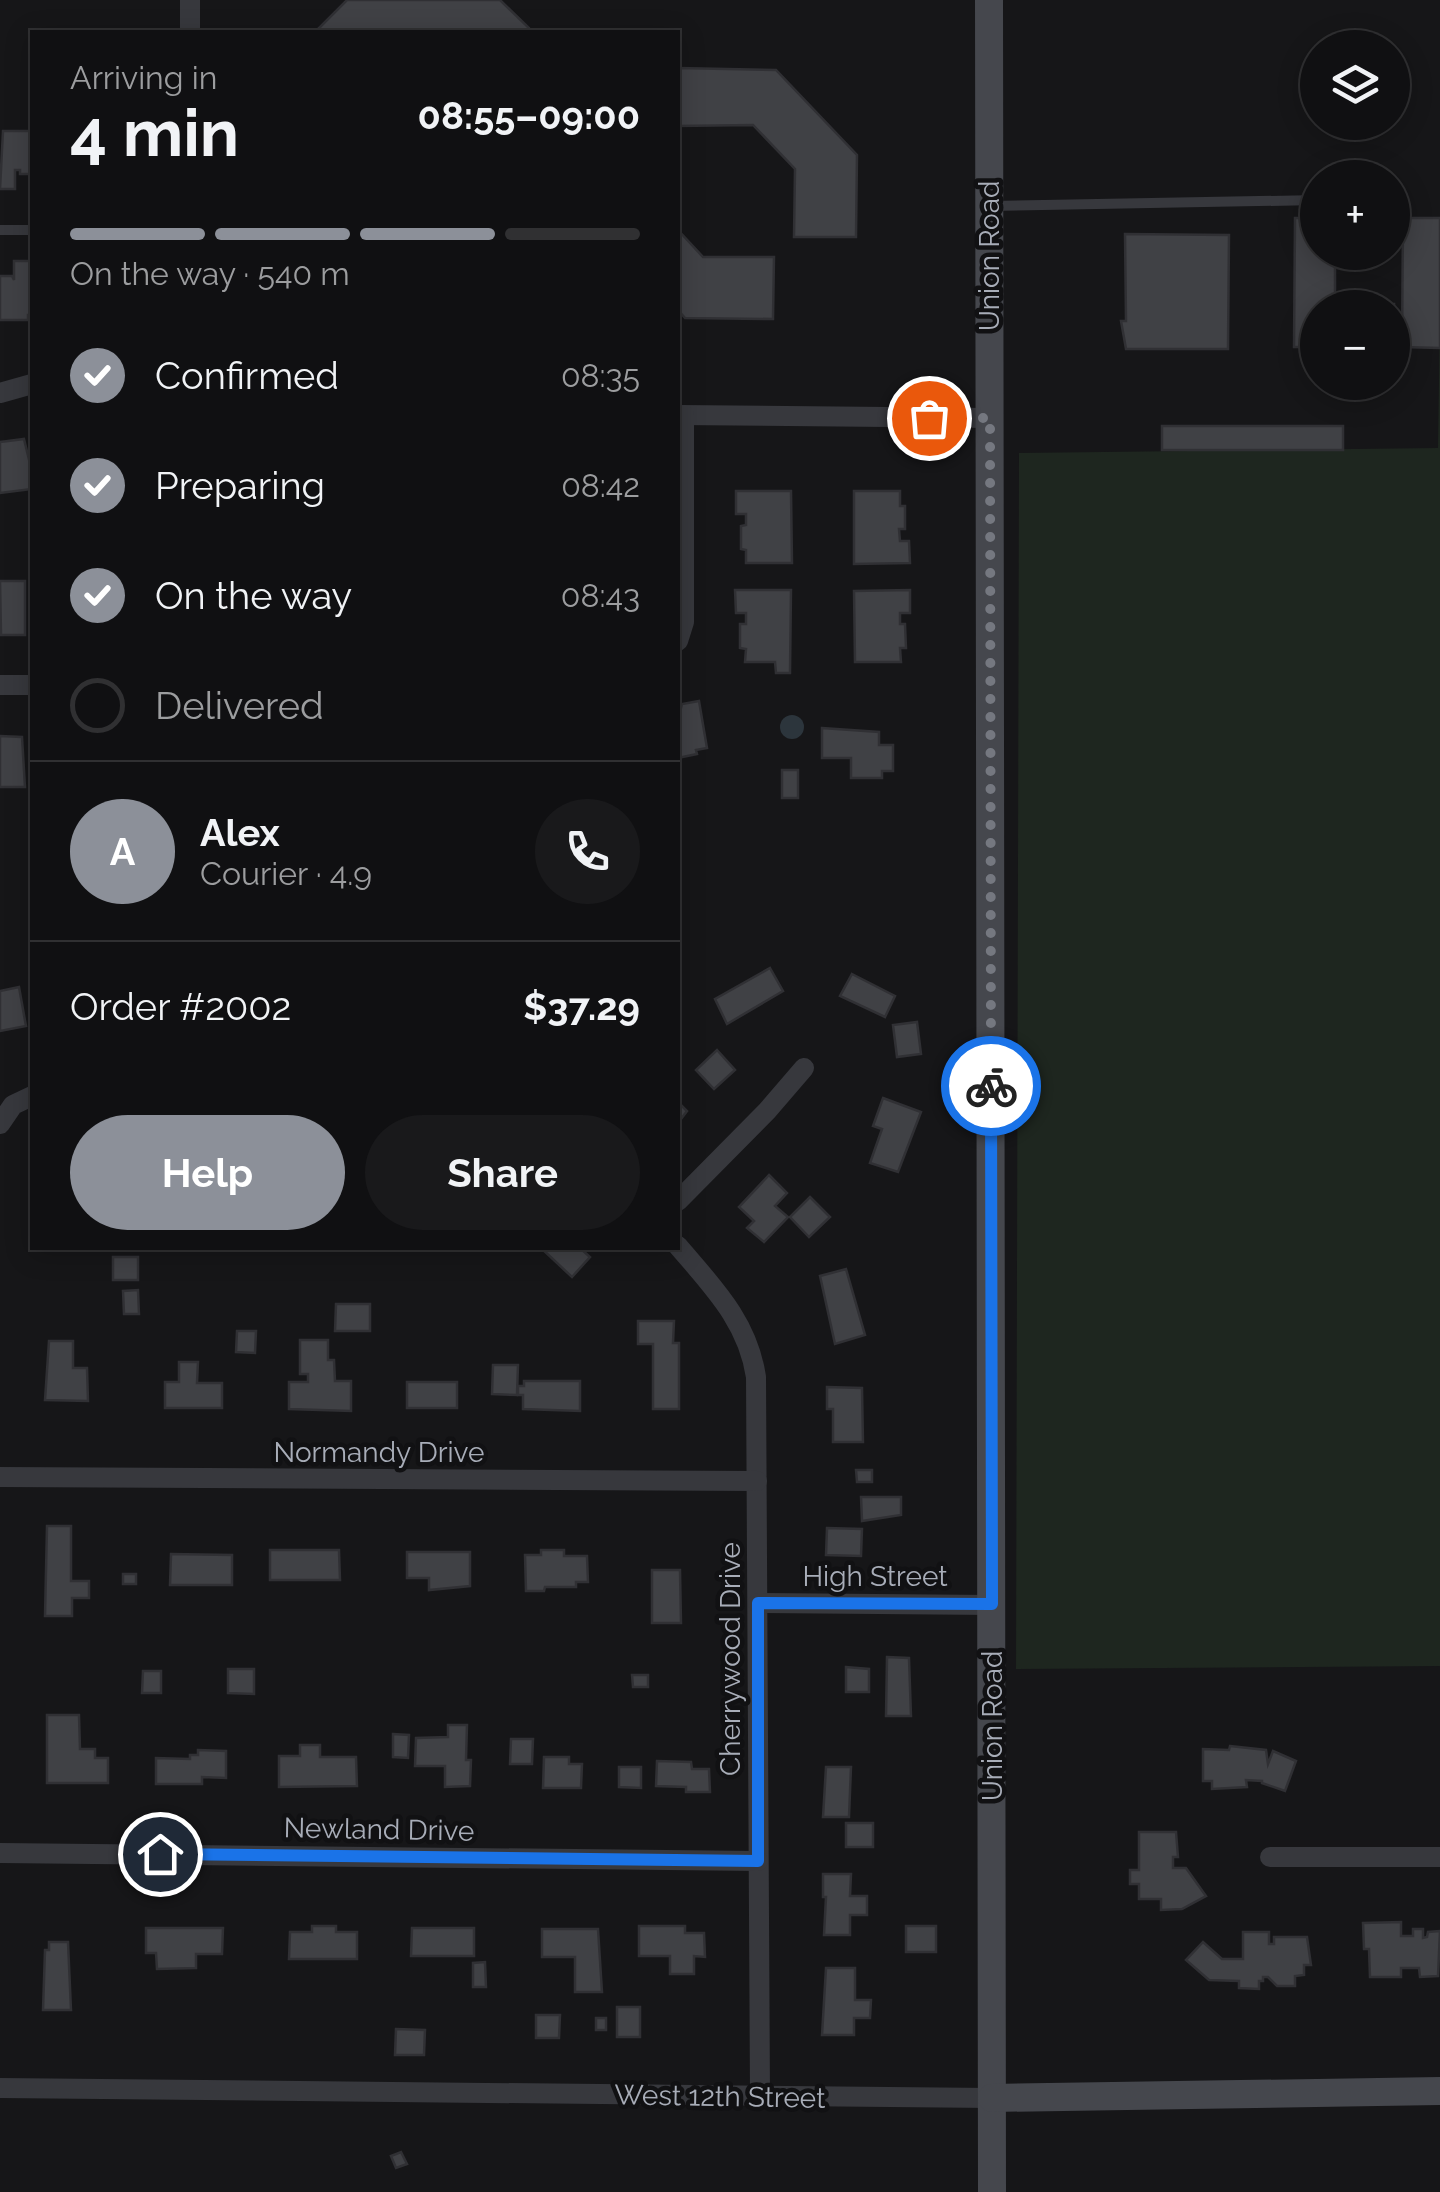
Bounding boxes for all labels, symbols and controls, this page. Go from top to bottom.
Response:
map controls [1300,30,1410,400]
button: layers [1300,30,1410,140]
text: Arriving in [70,59,217,96]
text: 08:55–09:00 [418,93,640,138]
text: 4 min [70,95,239,171]
button: + [1300,160,1410,270]
street label: Union Road [973,181,1006,331]
text: On the way · 540 m [70,255,350,292]
button: − [1300,290,1410,400]
icon: check [70,348,125,403]
text: Confirmed [155,353,339,398]
text: 08:35 [561,357,640,394]
pin [887,376,972,461]
icon: bag [902,391,957,446]
icon: check [70,458,125,513]
text: Preparing [155,463,325,508]
text: 08:42 [561,467,640,504]
icon: check [70,568,125,623]
text: On the way [155,573,352,618]
text: 08:43 [561,577,640,614]
text: Delivered [155,683,324,728]
button: phone [535,799,640,904]
text: Alex [200,810,280,855]
text: A [110,829,135,874]
text: Courier · 4.9 [200,855,372,892]
text: Order #2002 [70,984,291,1029]
text: $37.29 [523,984,640,1029]
courier [941,1036,1041,1136]
icon: bike [964,1059,1019,1114]
button: Help [70,1115,345,1230]
button: Share [365,1115,640,1230]
street label: Normandy Drive [274,1436,484,1469]
street label: Cherrywood Drive [714,1542,747,1776]
street label: High Street [802,1560,948,1593]
street label: Union Road [976,1651,1009,1801]
street label: Newland Drive [283,1811,475,1848]
pin [118,1812,203,1897]
icon: home [133,1827,188,1882]
street label: West 12th Street [614,2078,826,2115]

